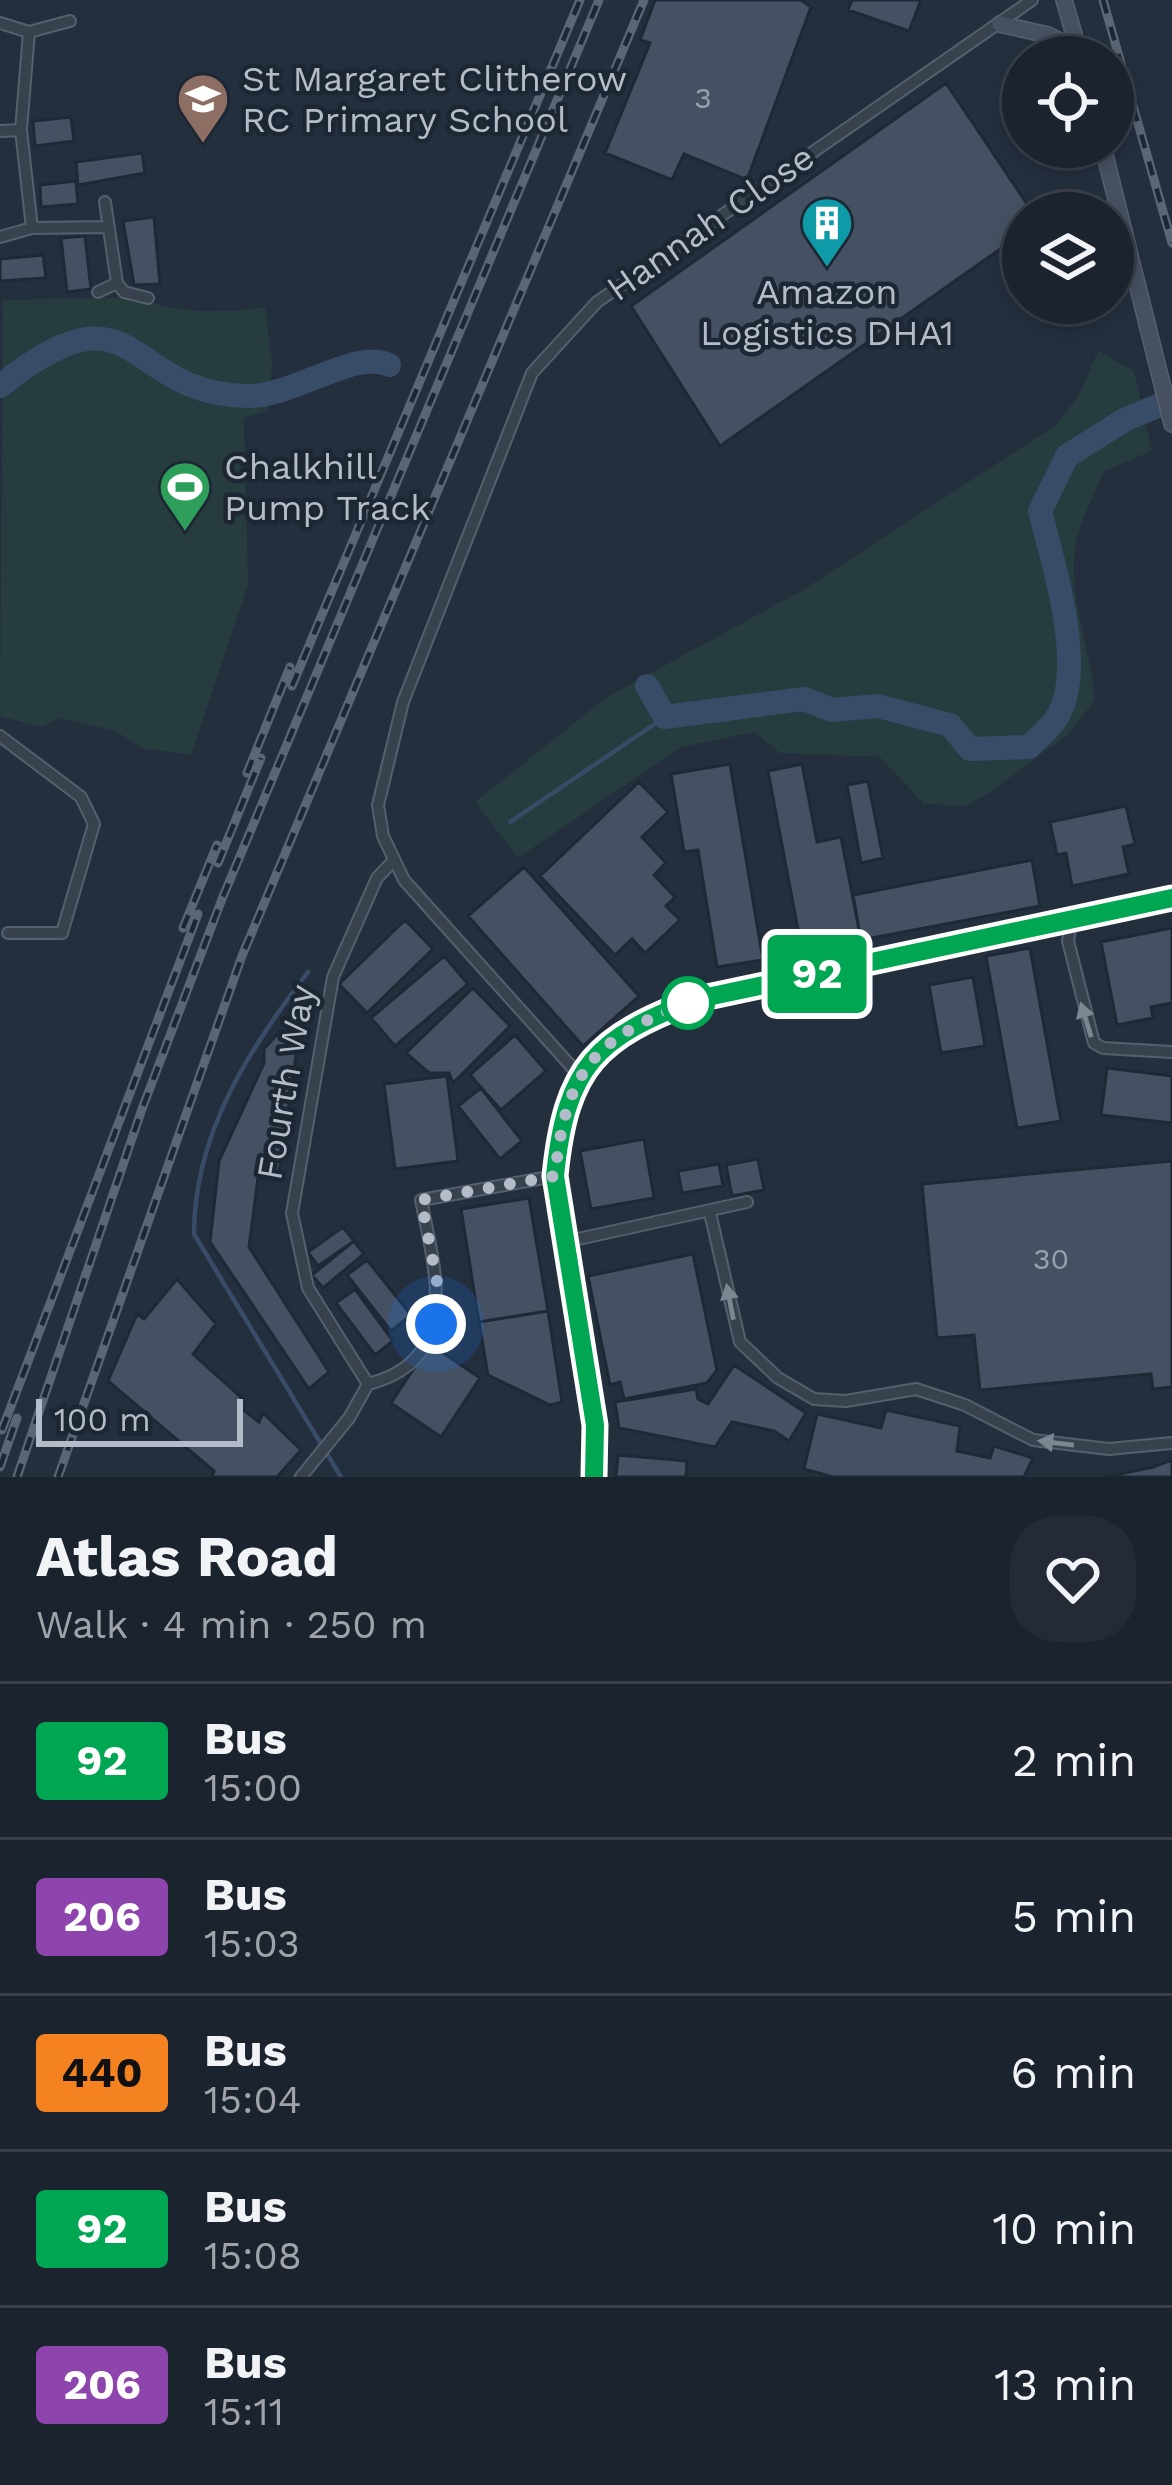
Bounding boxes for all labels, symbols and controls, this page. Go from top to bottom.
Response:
map controls [1002,36,1134,324]
button: locate [1002,36,1134,168]
place label: St Margaret Clitherow RC Primary School [242,58,627,141]
school or university icon: St Margaret Clitherow RC Primary School [175,71,231,145]
house number: 3 [694,80,712,115]
street label: Hannah Close [599,136,822,310]
button: layers [1002,192,1134,324]
building icon: Amazon Logistics DHA1 [799,195,855,269]
place label: Amazon Logistics DHA1 [700,271,954,354]
place label: Chalkhill Pump Track [224,446,431,529]
sports icon: Chalkhill Pump Track [157,459,213,533]
line badge: 92 [763,935,871,1013]
text: 92 [792,949,842,998]
unlabelled marker [663,978,713,1028]
street label: Fourth Way [248,981,324,1183]
one-way arrow [1076,1002,1094,1038]
house number: 30 [1033,1241,1069,1276]
one-way arrow [720,1283,739,1321]
your location [406,1294,466,1354]
scale bar [36,1393,243,1446]
text: 100 m [54,1400,151,1439]
one-way arrow [1037,1433,1074,1452]
button: heart [1010,1516,1136,1642]
text: Atlas Road [36,1523,338,1590]
text: Walk · 4 min · 250 m [36,1602,427,1647]
text: Bus [204,1712,287,1765]
text: 2 min [1012,1734,1136,1787]
text: 92 [77,1736,127,1785]
text: 15:00 [204,1765,302,1810]
text: Bus [204,1868,287,1921]
text: 5 min [1012,1890,1136,1943]
text: 206 [63,1892,141,1941]
text: 15:03 [204,1921,300,1966]
text: Bus [204,2024,287,2077]
text: 6 min [1011,2046,1136,2099]
text: 440 [61,2048,143,2097]
text: 15:04 [204,2077,302,2122]
text: Bus [204,2180,287,2233]
text: 10 min [992,2202,1136,2255]
text: 92 [77,2204,127,2253]
text: 15:08 [204,2233,302,2278]
text: Bus [204,2336,287,2389]
text: 13 min [994,2358,1136,2411]
text: 206 [63,2360,141,2409]
text: 15:11 [204,2389,284,2434]

